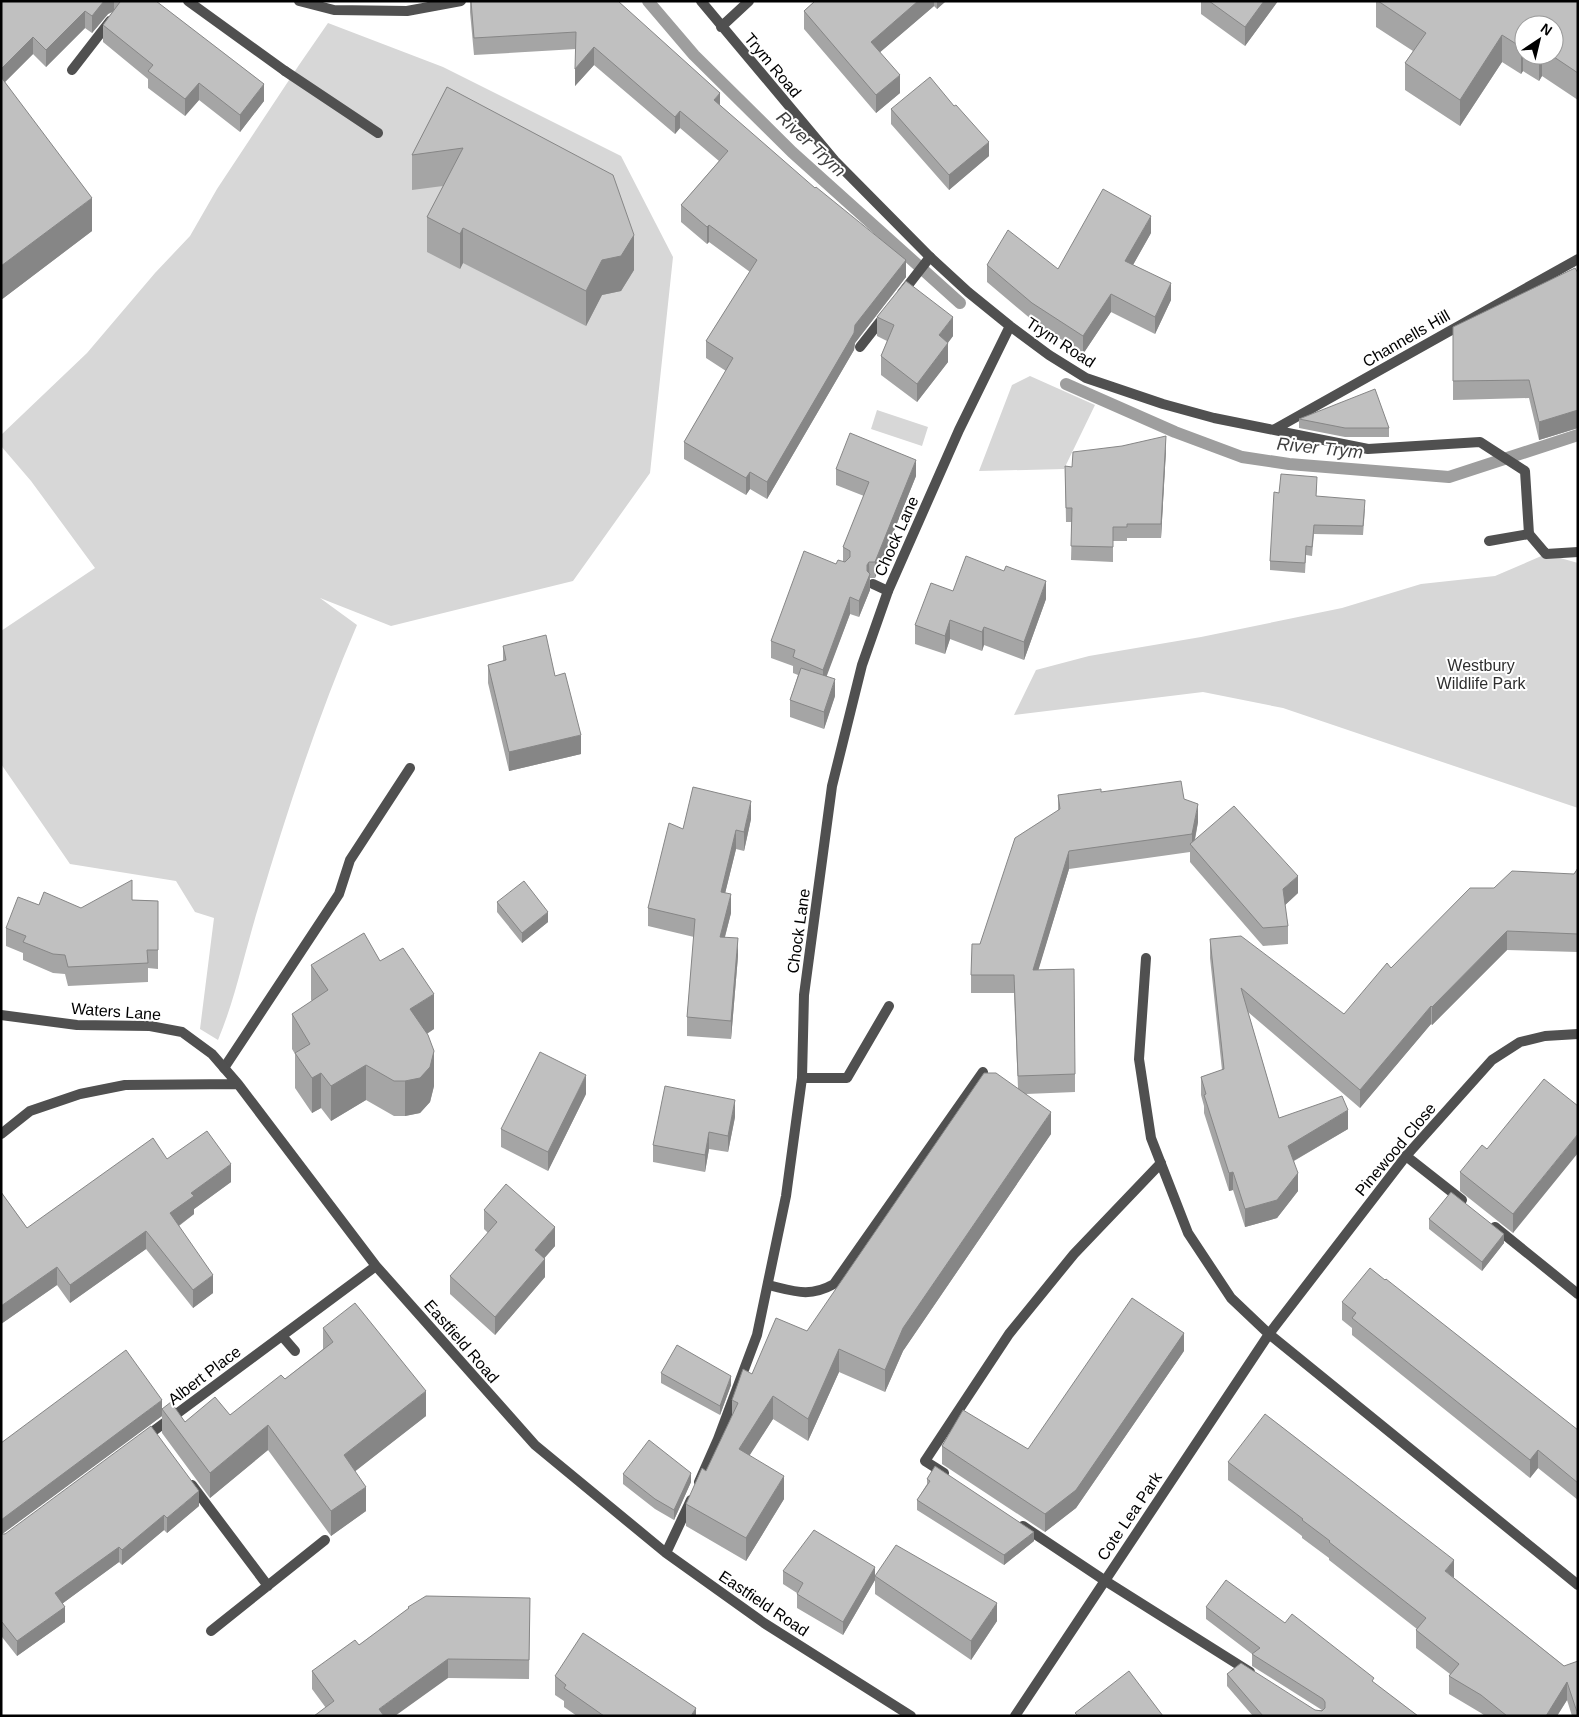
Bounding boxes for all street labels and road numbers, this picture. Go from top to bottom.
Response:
street label: Trym Road [741,30,804,101]
street label: Channells Hill [1360,307,1453,370]
street label: Trym Road [1023,314,1098,371]
street label: Chock Lane [871,494,922,579]
street label: Chock Lane [784,888,813,975]
street label: Waters Lane [70,1000,162,1023]
street label: Pinewood Close [1352,1099,1439,1199]
street label: Eastfield Road [421,1296,502,1386]
street label: Albert Place [165,1343,244,1408]
street label: Cote Lea Park [1094,1468,1166,1563]
street label: Eastfield Road [716,1567,812,1640]

